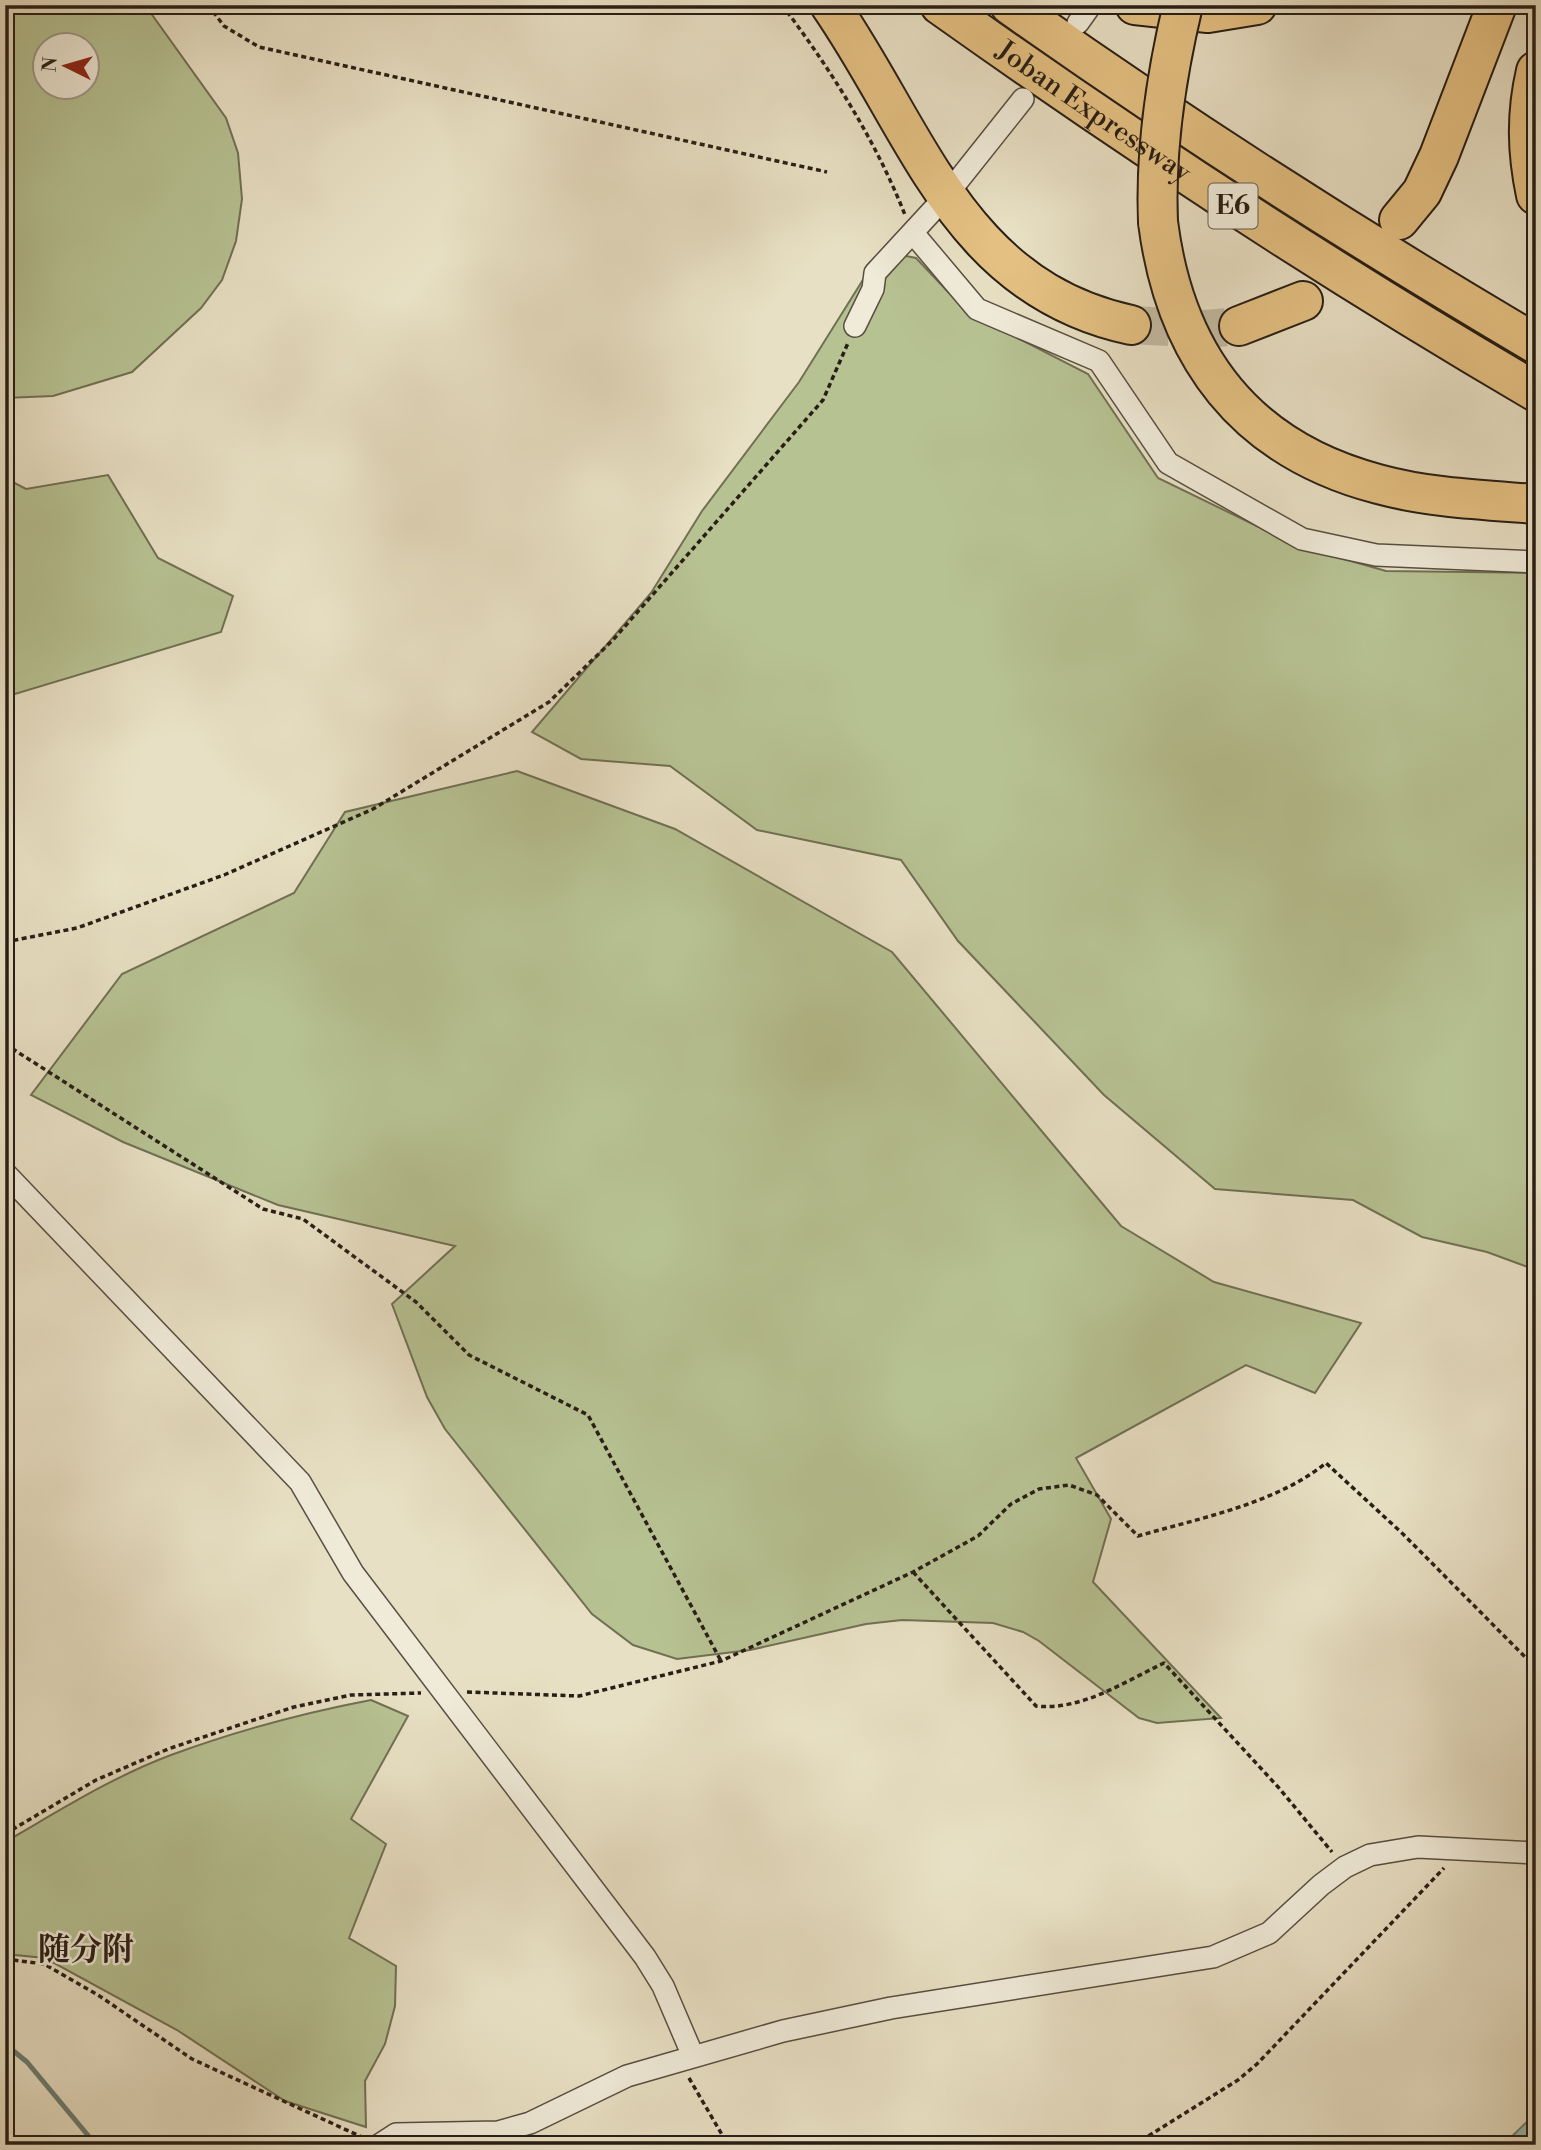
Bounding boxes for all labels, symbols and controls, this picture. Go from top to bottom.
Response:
north arrow [32,32,102,102]
street label: Joban Expressway [989,32,1198,190]
text: N [37,56,63,73]
road number: E6 [1208,183,1258,228]
district label: 随分附 [38,1930,134,1970]

